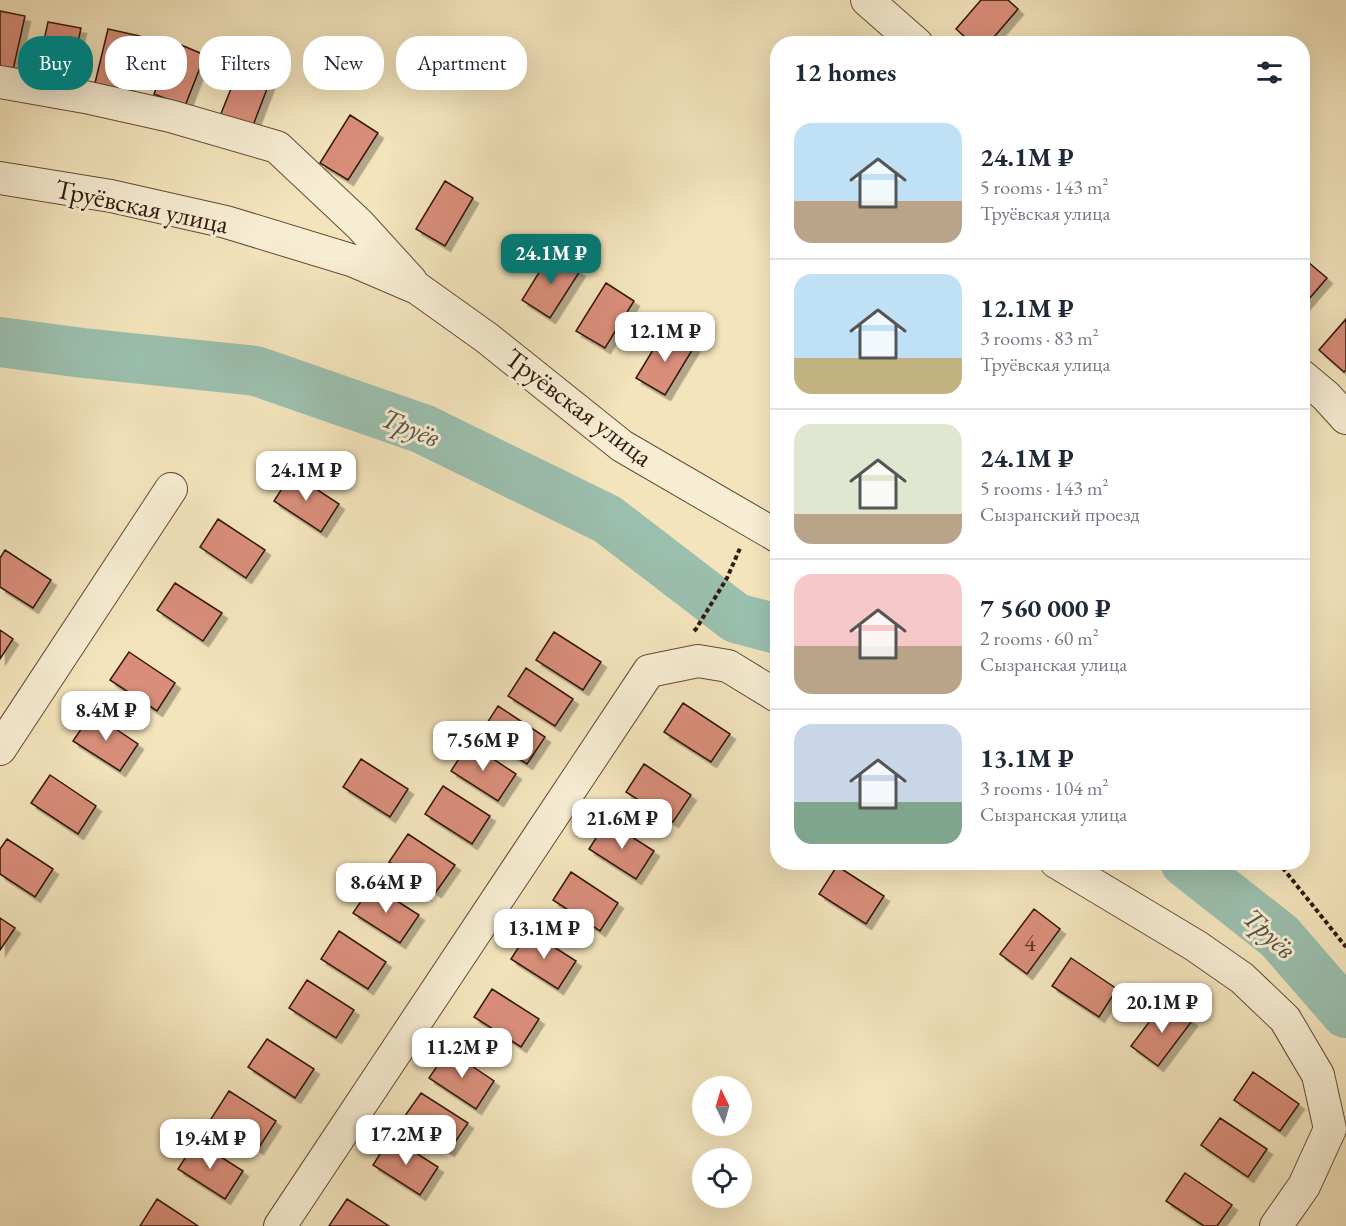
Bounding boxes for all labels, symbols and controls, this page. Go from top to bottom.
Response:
chip: Buy [18,36,93,90]
chip: Rent [105,36,187,90]
chip: Filters [199,36,291,90]
chip: New [303,36,384,90]
chip: Apartment [396,36,527,90]
text: 12 homes [794,55,896,89]
icon: filters [1253,56,1286,89]
text: 24.1M ₽ [980,140,1074,174]
icon: home [842,147,914,219]
street label: Труёвская улица [52,171,232,241]
text: 5 rooms · 143 m² [980,174,1108,200]
text: Труёвская улица [980,200,1111,226]
pin: 24.1M ₽ [496,234,606,285]
text: 24.1M ₽ [515,240,587,266]
text: 12.1M ₽ [980,291,1074,325]
icon: home [842,298,914,370]
pin: 12.1M ₽ [610,312,720,363]
text: 12.1M ₽ [629,318,701,344]
text: 3 rooms · 83 m² [980,325,1099,351]
street label: Труёвская улица [498,340,660,474]
text: Труёвская улица [980,351,1111,377]
water label: Труёв [376,399,446,455]
text: 24.1M ₽ [980,441,1074,475]
icon: home [842,448,914,520]
pin: 24.1M ₽ [251,451,361,502]
text: 24.1M ₽ [270,457,342,483]
text: 5 rooms · 143 m² [980,475,1108,501]
text: Сызранский проезд [980,501,1140,527]
text: 7 560 000 ₽ [980,591,1111,625]
icon: home [842,598,914,670]
text: 2 rooms · 60 m² [980,625,1099,651]
text: Сызранская улица [980,651,1127,677]
pin: 8.4M ₽ [57,691,155,742]
text: 8.4M ₽ [75,697,137,723]
pin: 7.56M ₽ [428,721,538,772]
text: 7.56M ₽ [447,727,519,753]
text: 13.1M ₽ [980,741,1074,775]
icon: home [842,748,914,820]
text: 3 rooms · 104 m² [980,775,1108,801]
pin: 21.6M ₽ [567,799,677,850]
text: Сызранская улица [980,801,1127,827]
text: 21.6M ₽ [586,805,658,831]
pin: 8.64M ₽ [331,863,441,914]
text: 8.64M ₽ [350,869,422,895]
water label: Труёв [1236,899,1305,967]
pin: 13.1M ₽ [489,909,599,960]
text: 13.1M ₽ [508,915,580,941]
house number: 4 [1024,927,1036,958]
pin: 20.1M ₽ [1107,983,1217,1034]
text: 20.1M ₽ [1126,989,1198,1015]
pin: 11.2M ₽ [407,1028,517,1079]
text: 11.2M ₽ [426,1034,498,1060]
north arrow [692,1076,752,1136]
map controls [692,1076,752,1208]
pin: 17.2M ₽ [351,1115,461,1166]
pin: 19.4M ₽ [155,1119,265,1170]
text: 17.2M ₽ [370,1121,442,1147]
text: 19.4M ₽ [174,1125,246,1151]
button: locate [692,1148,752,1208]

